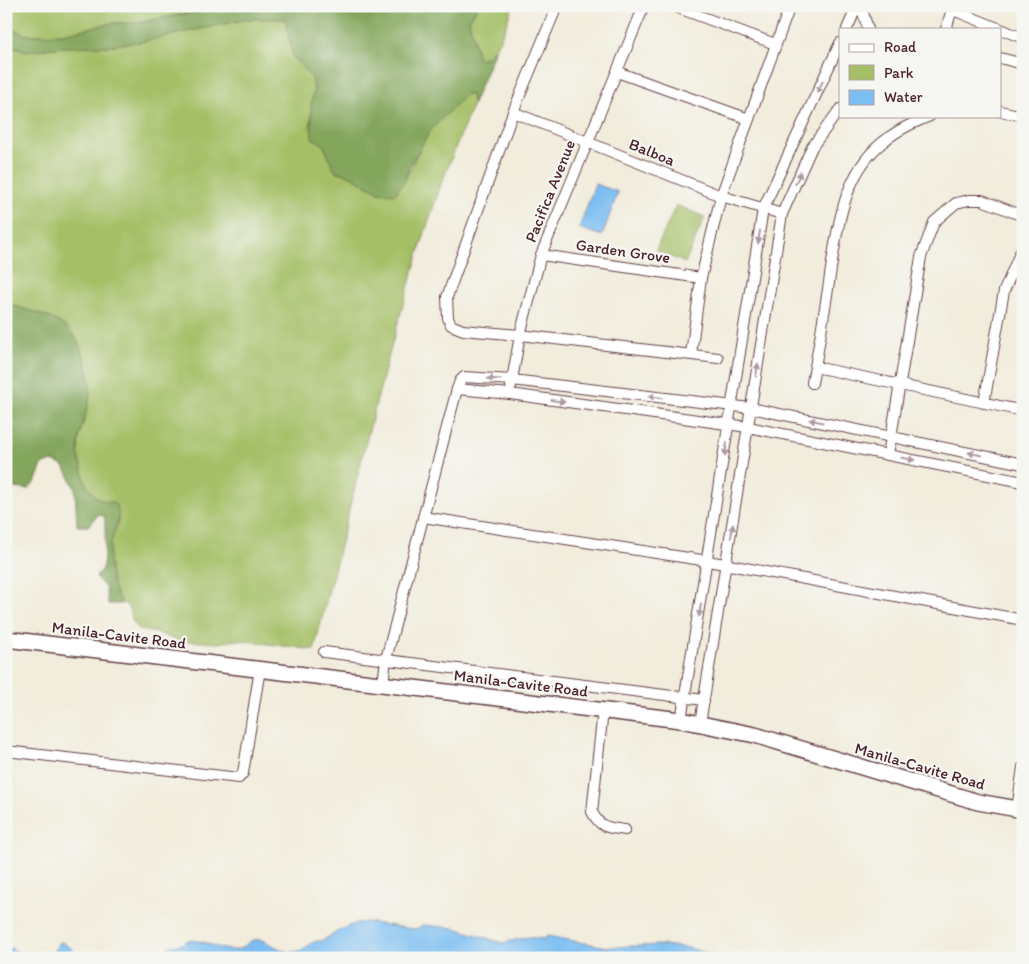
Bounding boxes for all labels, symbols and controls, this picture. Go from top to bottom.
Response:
legend [839,28,1002,118]
text: Road [884,38,917,56]
text: Park [884,64,914,82]
one-way arrow [815,80,823,94]
text: Water [884,88,923,106]
street label: Balboa [626,134,678,170]
street label: Pacifica Avenue [521,137,579,245]
one-way arrow [795,171,803,185]
one-way arrow [754,229,762,245]
street label: Garden Grove [575,235,671,267]
one-way arrow [754,362,762,378]
one-way arrow [486,374,502,382]
one-way arrow [647,393,663,401]
one-way arrow [550,397,566,405]
one-way arrow [807,417,823,425]
one-way arrow [722,441,730,457]
one-way arrow [967,450,983,458]
one-way arrow [900,455,915,463]
one-way arrow [728,522,736,538]
one-way arrow [696,602,704,618]
street label: Manila-Cavite Road [51,617,188,653]
street label: Manila-Cavite Road [453,665,590,701]
street label: Manila-Cavite Road [853,738,988,794]

